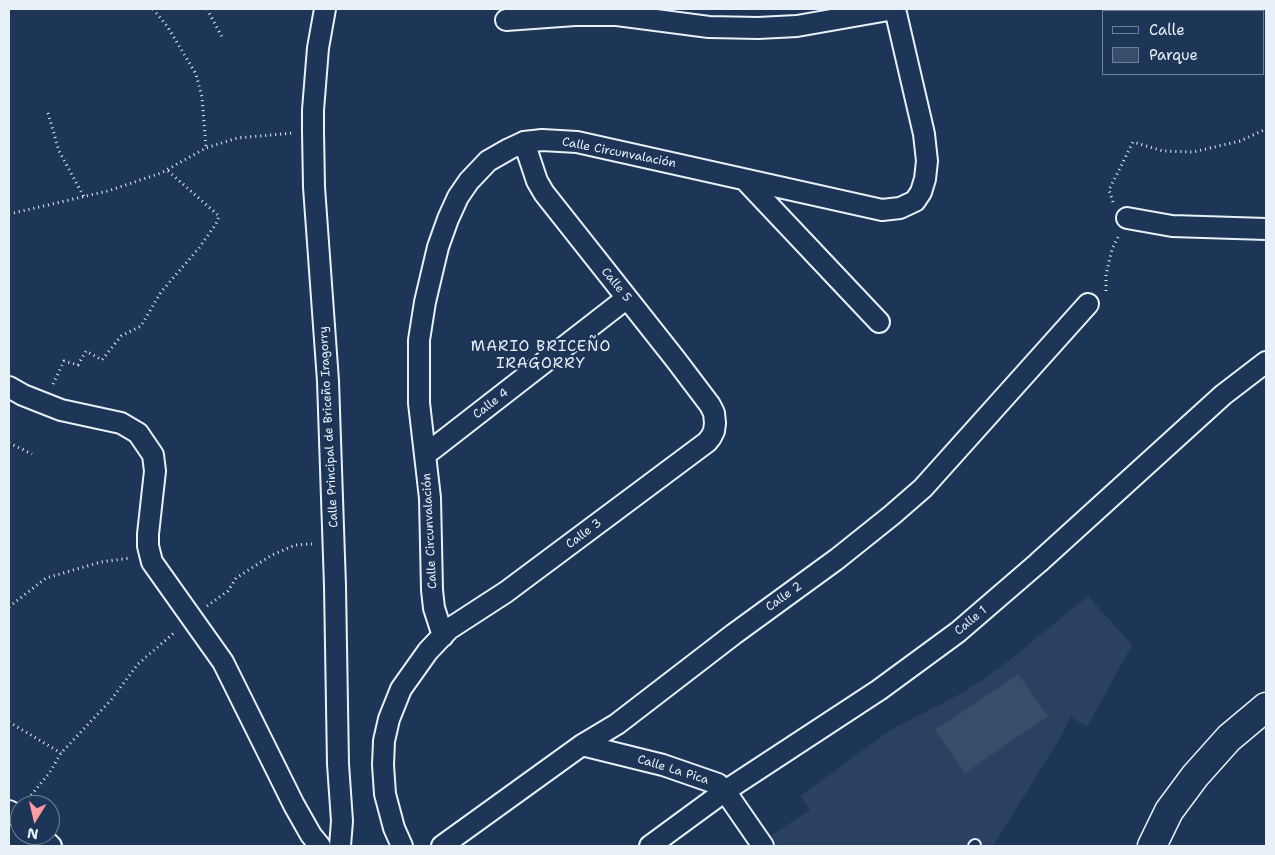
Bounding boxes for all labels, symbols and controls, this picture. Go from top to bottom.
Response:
legend [1102,10,1265,75]
text: Calle [1149,20,1185,40]
text: Parque [1149,45,1198,65]
street label: Calle Circunvalación [561,135,677,171]
street label: Calle 5 [598,265,634,305]
street label: Calle Principal de Briceño Iragorry [317,326,341,528]
district label: MARIO BRICEÑO IRAGORRY [469,338,613,373]
street label: Calle 4 [470,386,512,422]
street label: Calle Circunvalación [420,473,440,589]
street label: Calle 3 [563,516,605,552]
street label: Calle 2 [763,579,805,615]
street label: Calle 1 [952,603,990,639]
street label: Calle La Pica [636,752,710,788]
north arrow [10,795,60,845]
text: N [26,824,40,844]

